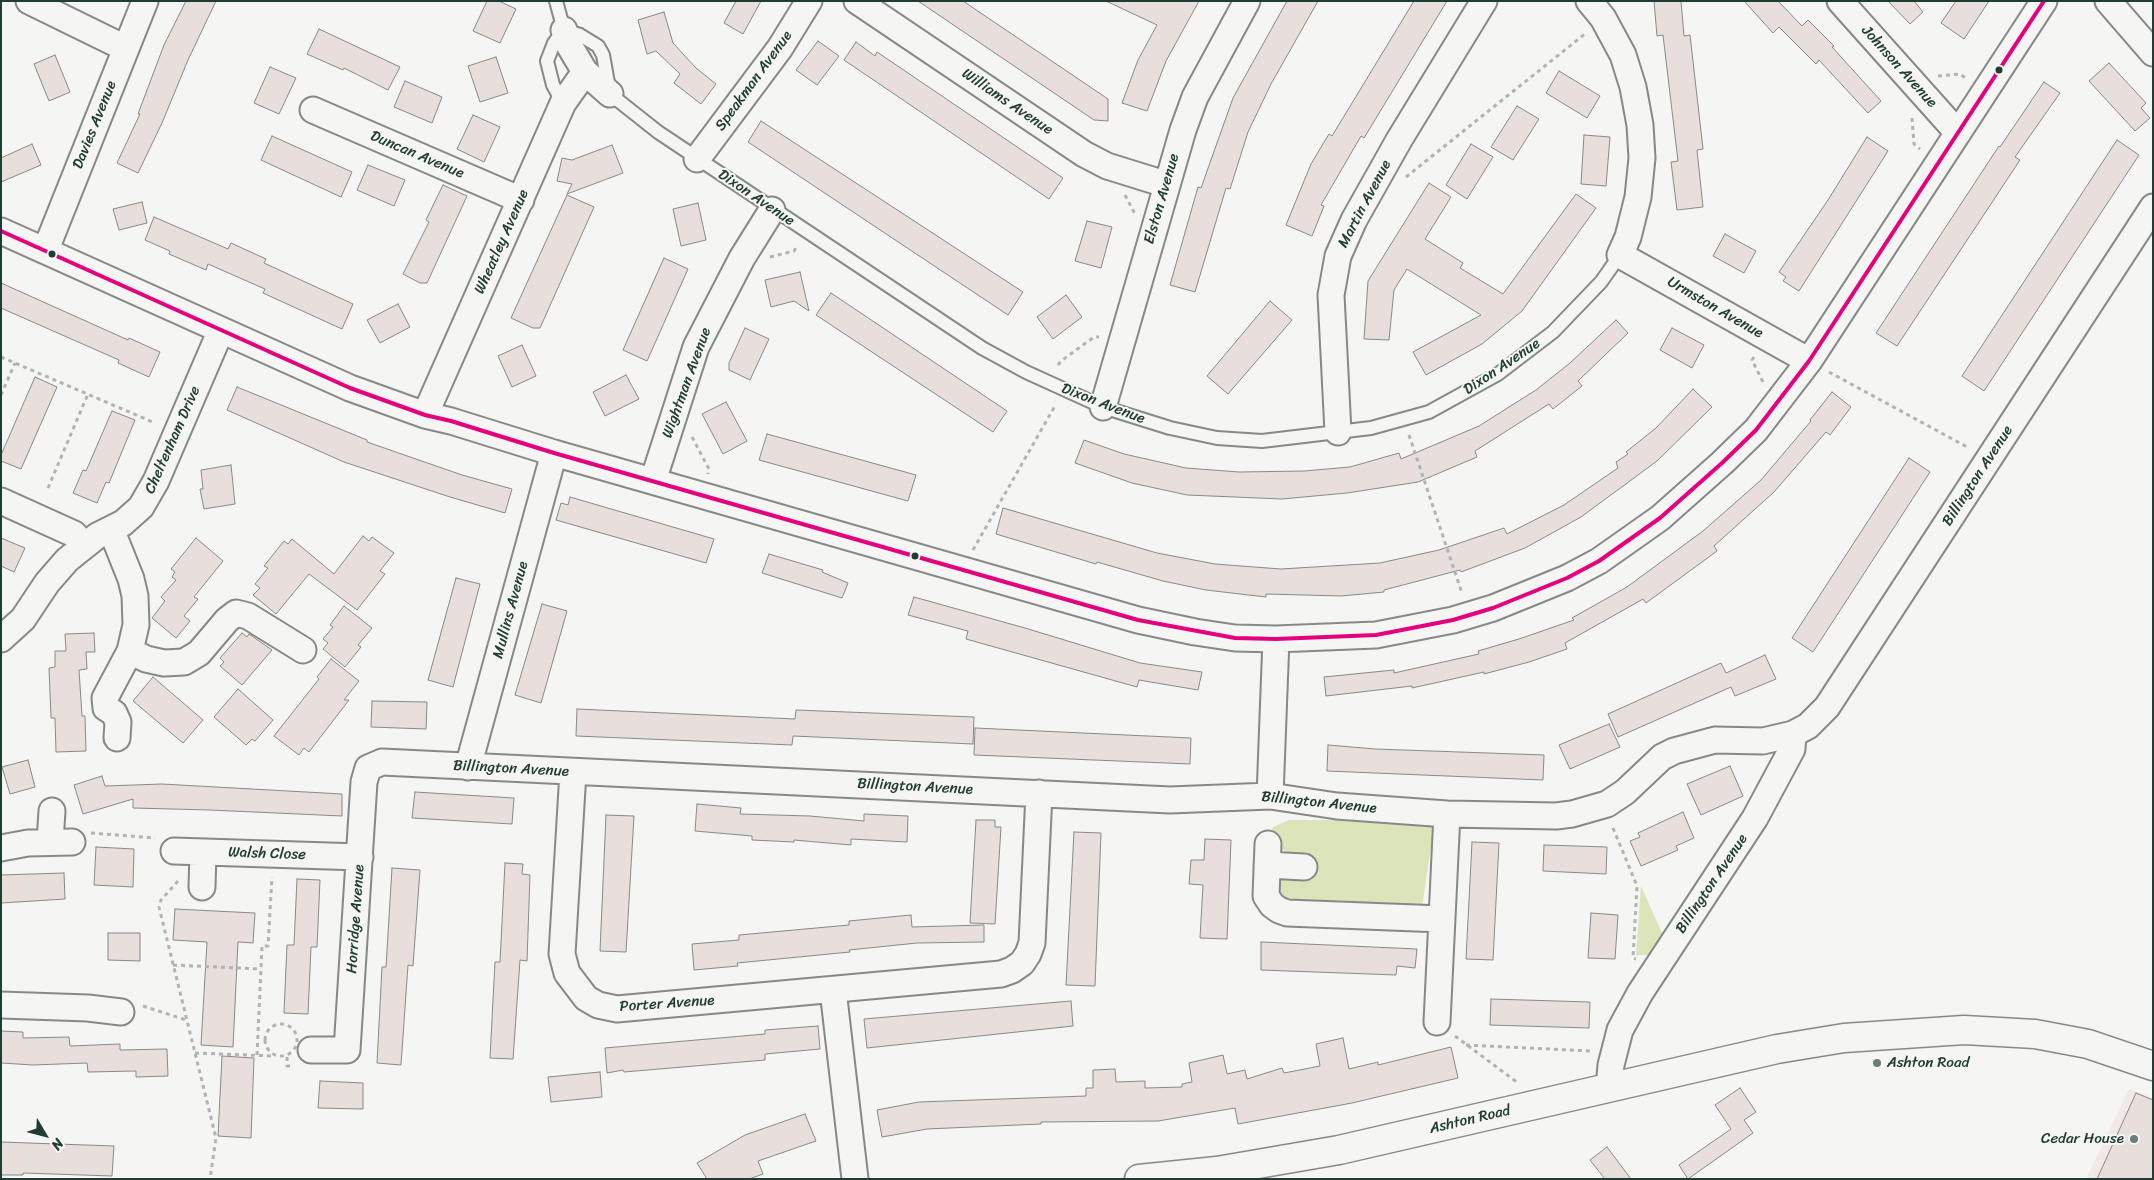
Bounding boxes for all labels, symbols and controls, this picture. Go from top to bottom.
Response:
street label: Johnson Avenue [1857,22,1941,112]
street label: Speakman Avenue [712,27,796,135]
street label: Williams Avenue [958,65,1056,139]
unlabelled marker [1994,65,2004,75]
street label: Davies Avenue [69,78,121,172]
street label: Duncan Avenue [367,127,467,183]
street label: Elston Avenue [1141,152,1183,246]
street label: Martin Avenue [1334,157,1396,251]
street label: Dixon Avenue [714,166,798,230]
street label: Wheatley Avenue [471,187,533,297]
unlabelled marker [47,249,57,259]
street label: Urmston Avenue [1664,273,1766,343]
street label: Wightman Avenue [659,325,715,441]
street label: Dixon Avenue [1460,335,1544,399]
street label: Dixon Avenue [1059,380,1147,428]
street label: Cheltenham Drive [141,383,205,497]
street label: Billington Avenue [1939,422,2017,530]
unlabelled marker [910,551,920,561]
street label: Mullins Avenue [489,559,533,661]
street label: Billington Avenue [453,757,569,781]
street label: Billington Avenue [857,775,973,799]
street label: Billington Avenue [1260,788,1378,818]
street label: Billington Avenue [1672,831,1752,937]
street label: Walsh Close [228,844,306,864]
street label: Horridge Avenue [343,864,369,974]
street label: Porter Avenue [619,992,715,1016]
place label: Ashton Road [1887,1054,1969,1072]
marker: Ashton Road [1871,1057,1883,1069]
street label: Ashton Road [1428,1102,1512,1138]
north arrow [20,1110,70,1160]
place label: Cedar House [2041,1130,2124,1148]
text: N [44,1133,70,1156]
marker: Cedar House [2128,1133,2140,1145]

